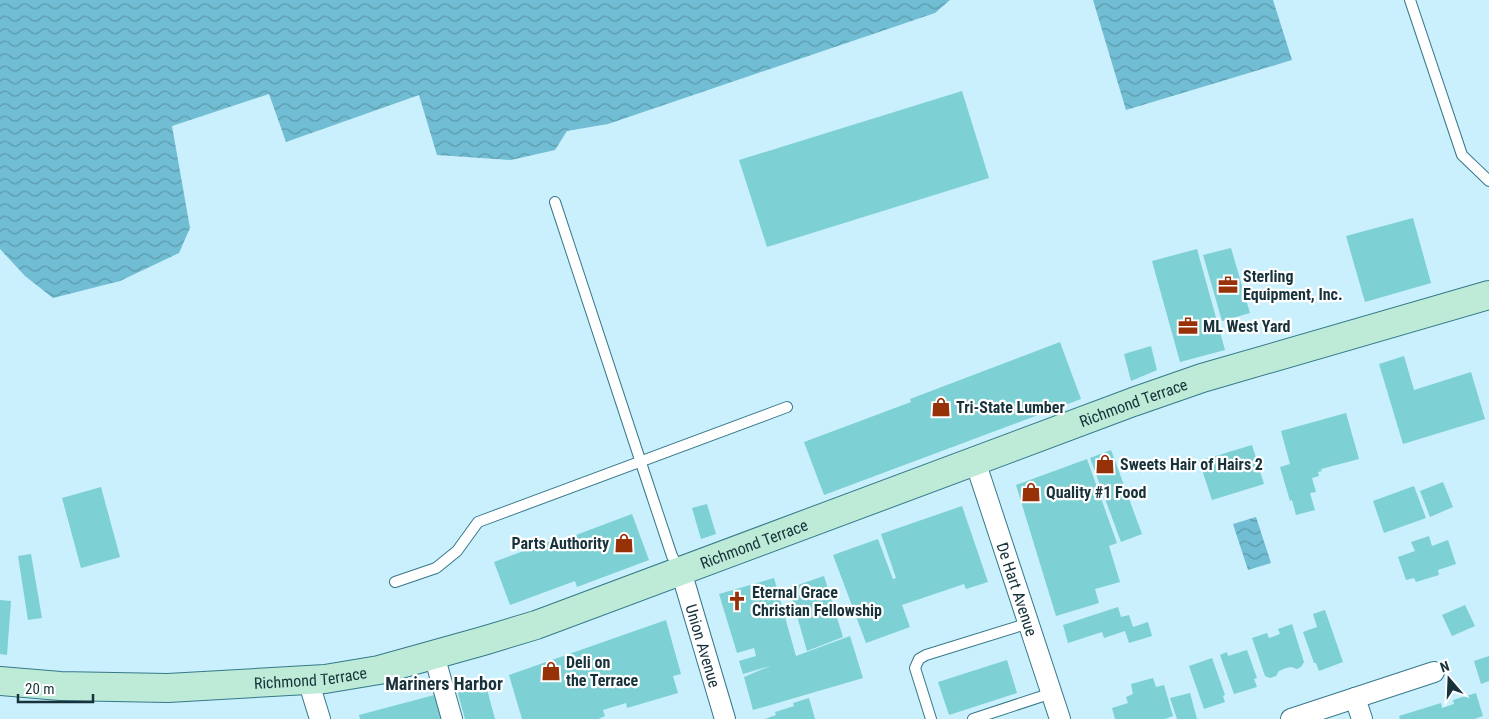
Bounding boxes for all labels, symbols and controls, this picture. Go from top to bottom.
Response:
place label: Sterling Equipment, Inc. [1243,267,1343,304]
office icon: Sterling Equipment, Inc. [1217,274,1239,296]
office icon: ML West Yard [1177,315,1199,337]
place label: ML West Yard [1203,317,1291,336]
street label: Richmond Terrace [1077,374,1190,431]
shop icon: Tri-State Lumber [930,396,952,418]
place label: Tri-State Lumber [956,398,1065,417]
shop icon: Sweets Hair of Hairs 2 [1094,453,1116,475]
place label: Sweets Hair of Hairs 2 [1120,455,1263,474]
shop icon: Quality #1 Food [1020,481,1042,503]
place label: Quality #1 Food [1046,483,1146,502]
street label: Richmond Terrace [697,515,810,572]
shop icon: Parts Authority [613,532,635,554]
place label: Parts Authority [511,534,609,553]
street label: De Hart Avenue [993,540,1042,639]
place label: Eternal Grace Christian Fellowship [752,583,882,620]
church icon: Eternal Grace Christian Fellowship [726,590,748,612]
street label: Union Avenue [682,602,725,690]
place label: Deli on the Terrace [566,653,639,690]
north arrow [1424,654,1474,704]
text: N [1438,658,1451,676]
shop icon: Deli on the Terrace [540,660,562,682]
street label: Richmond Terrace [253,663,368,693]
scale bar [18,672,92,704]
district label: Mariners Harbor [385,673,503,694]
text: 20 m [25,680,55,698]

